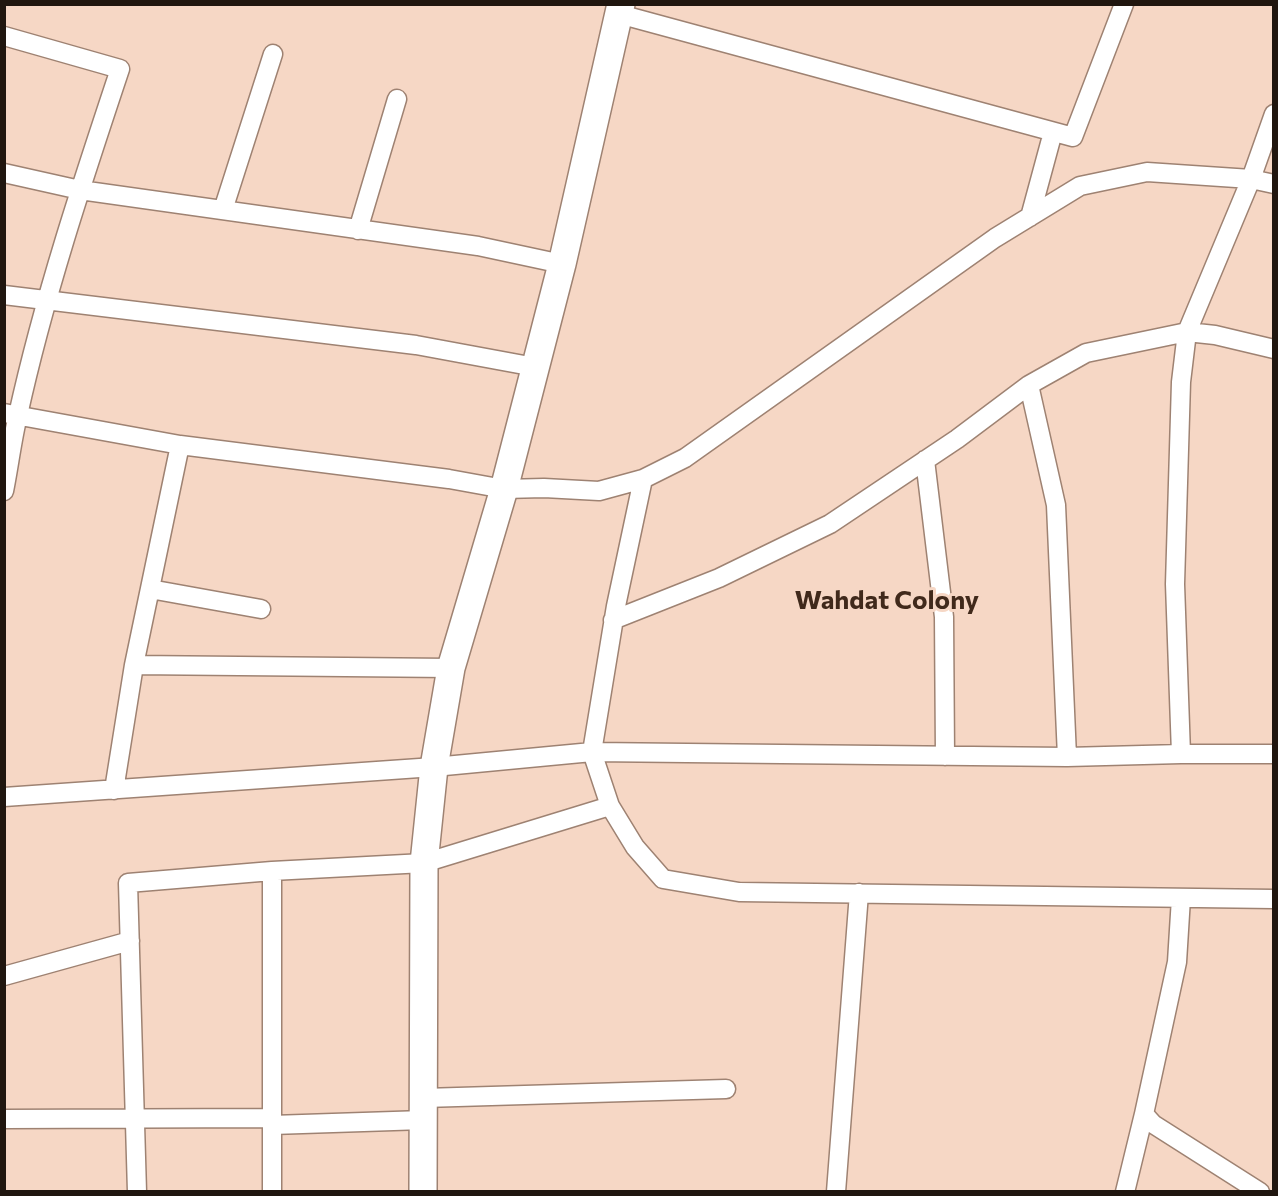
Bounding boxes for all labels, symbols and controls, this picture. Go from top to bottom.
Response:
district label: Wahdat Colony [795,584,979,616]

